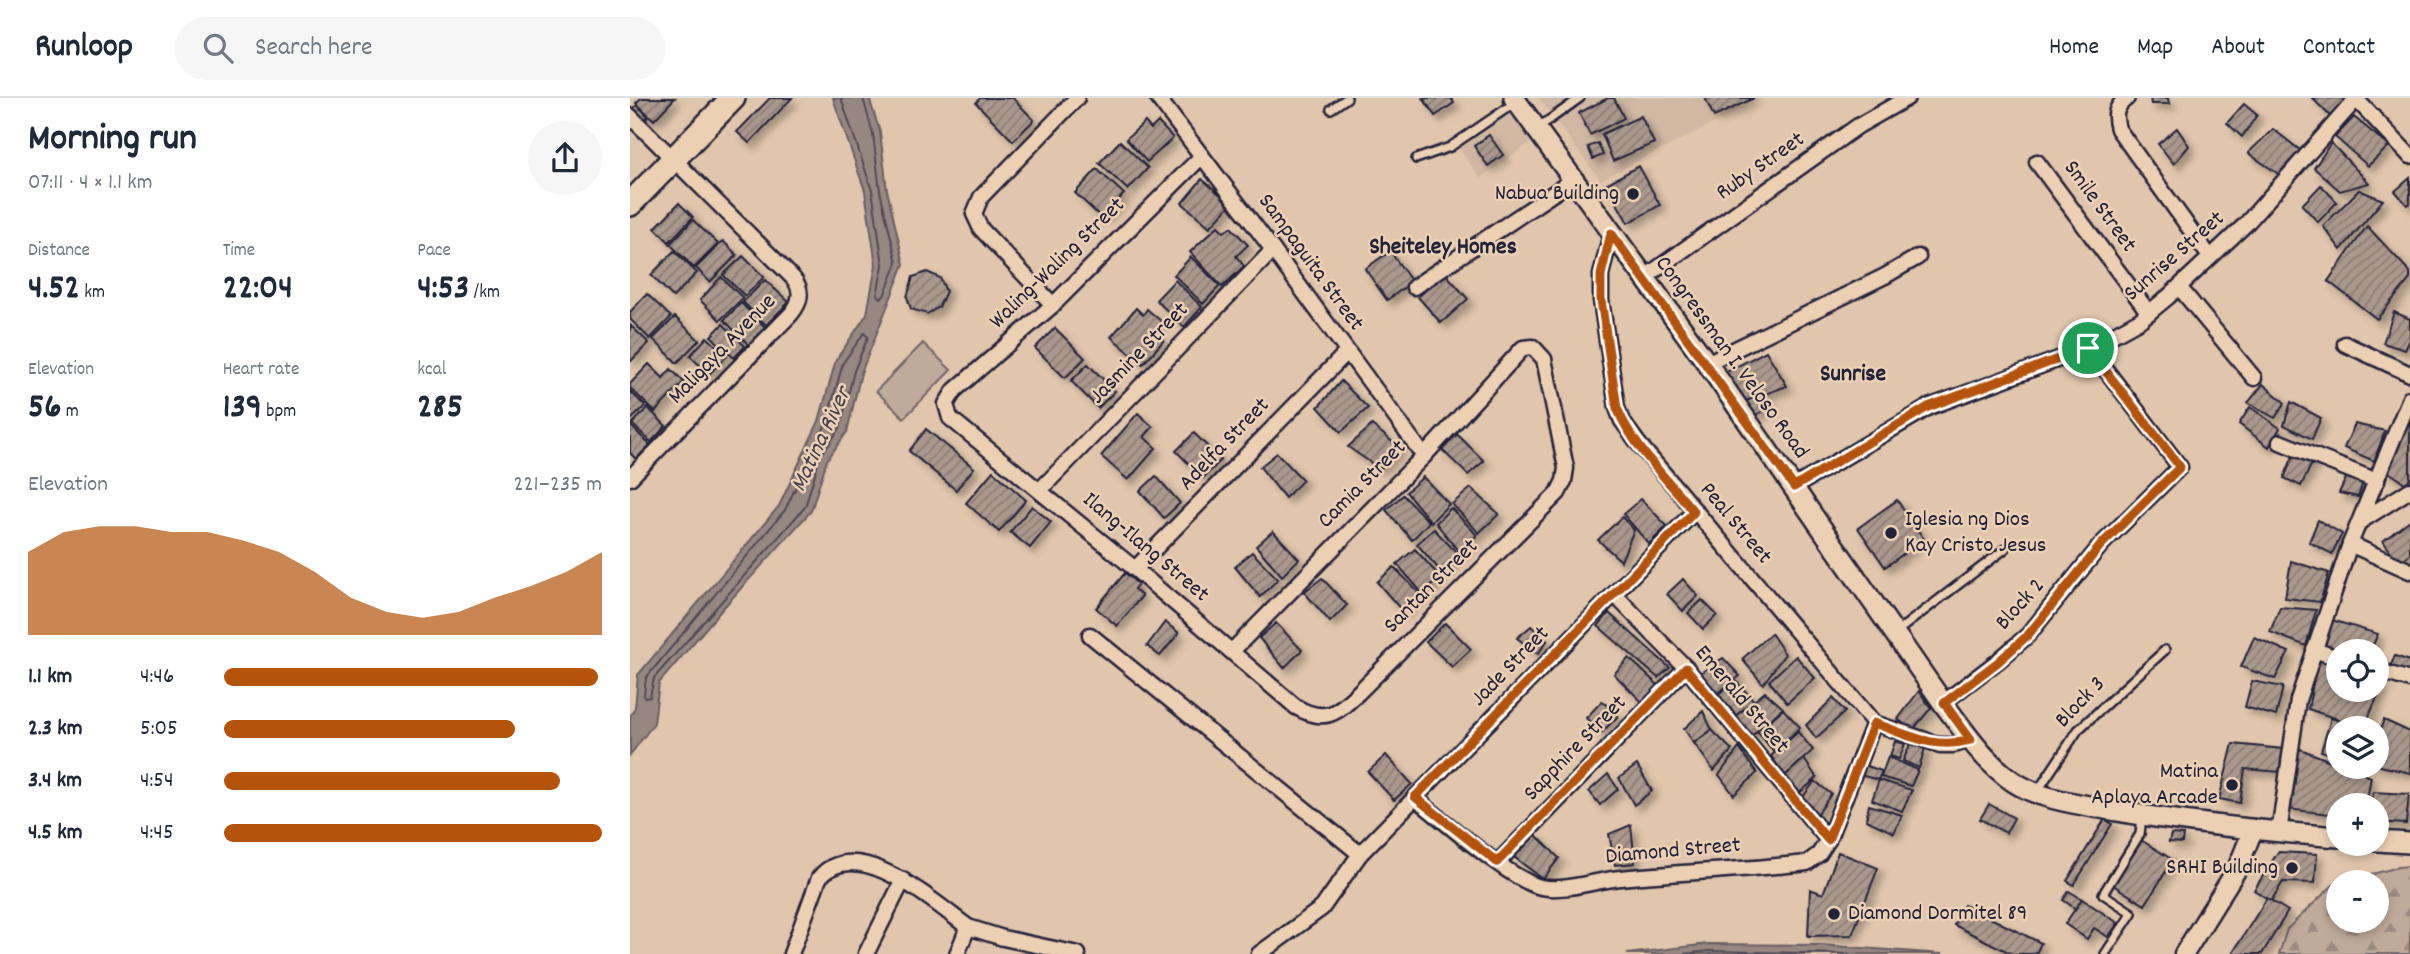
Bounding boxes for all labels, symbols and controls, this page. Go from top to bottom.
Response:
search box [175,17,665,80]
text: Runloop [35,25,133,72]
icon: search [199,29,237,67]
text: Search here [255,30,372,67]
text: Home [2049,31,2099,65]
text: Map [2137,31,2173,65]
text: About [2211,31,2265,65]
text: Contact [2303,31,2375,65]
text: Morning run [28,113,197,168]
button: share [528,121,602,195]
street label: Ruby Street [1710,124,1812,210]
street label: Smile Street [2054,154,2144,260]
text: 07:11 · 4 × 1.1 km [28,167,152,200]
place label: Nabua Building [1495,178,1619,211]
marker: Nabua Building [1625,186,1641,202]
street label: Sampaguita Street [1249,187,1371,339]
street label: Waling-Waling Street [983,190,1133,338]
street label: Sunrise Street [2117,204,2233,310]
district label: Sheiteley Homes [1369,231,1517,265]
text: Distance [28,238,90,265]
text: Time [223,238,255,265]
text: Pace [417,238,451,265]
street label: Congressman I. Veloso Road [1646,250,1816,466]
text: 4.52 [28,265,80,315]
text: 22:04 [223,265,293,315]
text: 4:53 [417,265,469,315]
text: km [80,280,105,307]
text: /km [469,280,500,307]
street label: Maligaya Avenue [661,287,785,413]
street label: Jasmine Street [1083,296,1197,412]
pin [2058,318,2118,378]
icon: arrive [2069,329,2107,367]
text: Elevation [28,357,94,384]
text: Heart rate [223,357,299,384]
text: kcal [417,357,446,384]
district label: Sunrise [1820,358,1886,392]
water label: Matina River [783,379,862,498]
text: 56 [28,384,61,434]
text: 139 [223,384,262,434]
text: 285 [417,384,463,434]
street label: Adelfa Street [1172,391,1278,499]
text: m [61,399,79,426]
text: bpm [262,399,296,426]
street label: Camia Street [1311,433,1415,537]
text: Elevation [28,469,108,502]
text: 221–235 m [513,469,602,502]
street label: Peal Street [1691,476,1779,572]
street label: Ilang-Ilang Street [1074,485,1216,611]
place label: Iglesia ng Dios Kay Cristo Jesus [1905,504,2047,563]
marker: Iglesia ng Dios Kay Cristo Jesus [1883,525,1899,541]
street label: Santan Street [1377,532,1487,642]
street label: Block 2 [1988,571,2054,639]
street label: Jade Street [1464,619,1558,715]
street label: Emerald Street [1686,638,1796,762]
map controls [2326,639,2389,933]
button: locate [2326,639,2389,702]
text: 1.1 km [28,661,72,694]
text: 4:46 [140,661,174,694]
street label: Block 3 [2048,670,2114,736]
street label: Sapphire Street [1517,688,1635,810]
text: 2.3 km [28,713,83,746]
text: 5:05 [140,713,178,746]
button: layers [2326,716,2389,779]
place label: Matina Aplaya Arcade [2091,756,2219,815]
text: 3.4 km [28,765,82,798]
text: 4:54 [140,765,174,798]
marker: Matina Aplaya Arcade [2224,777,2240,793]
button: + [2326,793,2389,856]
text: 4.5 km [28,817,83,850]
text: 4:45 [140,817,174,850]
street label: Diamond Street [1604,830,1742,874]
place label: SRHI Building [2166,852,2278,885]
marker: SRHI Building [2284,860,2300,876]
button: − [2326,870,2389,933]
place label: Diamond Dormitel 89 [1848,898,2027,931]
marker: Diamond Dormitel 89 [1826,906,1842,922]

